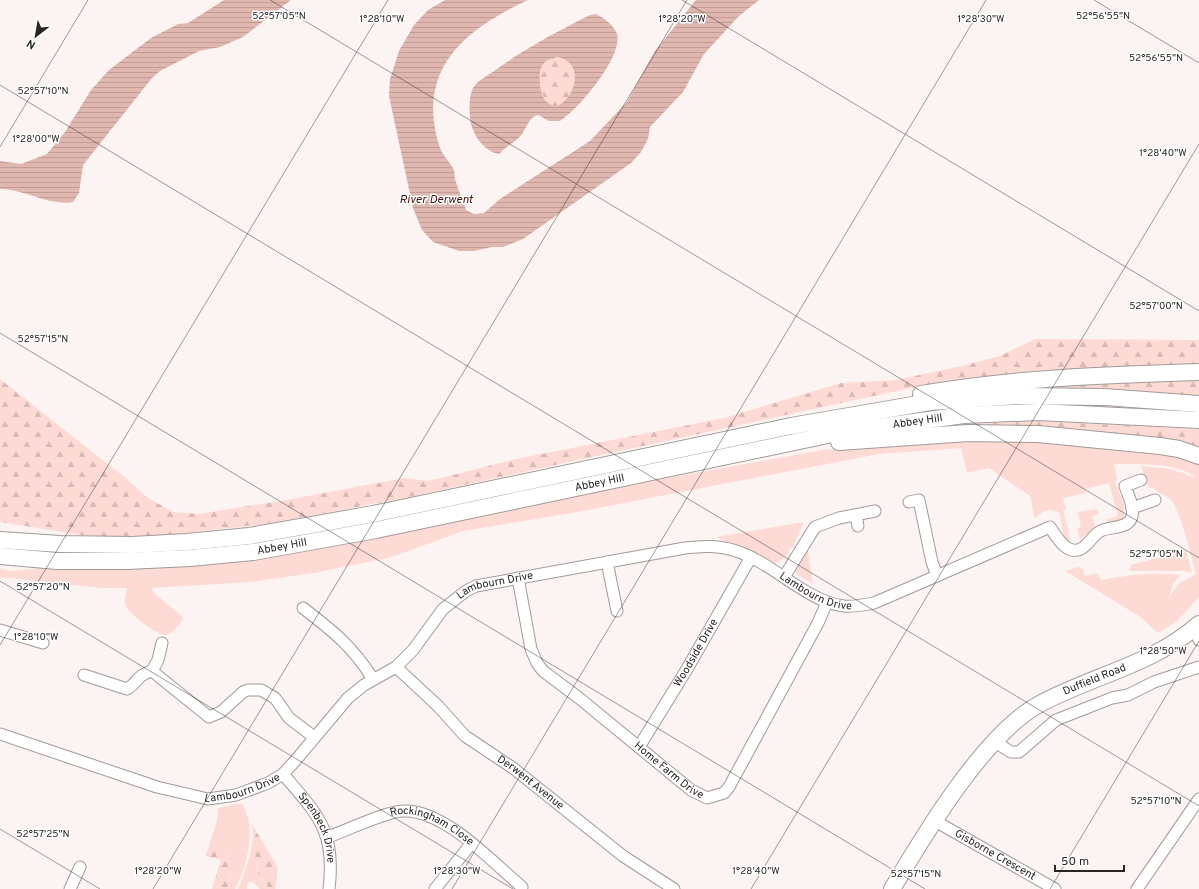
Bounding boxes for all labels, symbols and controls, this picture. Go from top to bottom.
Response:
text: 52°57'05"N [252,10,306,23]
text: 52°56'55"N [1076,10,1130,23]
text: 1°28'10"W [360,13,404,26]
text: 1°28'20"W [658,13,706,26]
text: 1°28'30"W [958,13,1004,26]
north arrow [16,16,56,56]
text: N [24,36,38,52]
text: 52°56'55"N [1129,52,1183,65]
text: 52°57'10"N [17,85,69,98]
text: 1°28'00"W [12,133,60,146]
text: 1°28'40"W [1139,147,1187,160]
water label: River Derwent [399,192,474,208]
text: 52°57'00"N [1129,300,1183,313]
text: 52°57'15"N [18,333,68,346]
street label: Abbey Hill [892,411,943,432]
street label: Abbey Hill [573,471,626,495]
street label: Abbey Hill [256,535,308,558]
text: 52°57'05"N [1129,548,1183,561]
street label: Lambourn Drive [454,569,534,603]
street label: Lambourn Drive [777,569,852,613]
text: 52°57'20"N [16,581,70,594]
street label: Woodside Drive [671,616,721,690]
text: 1°28'10"W [14,631,58,644]
text: 1°28'50"W [1139,645,1187,658]
street label: Duffield Road [1061,661,1128,699]
street label: Home Farm Drive [631,739,706,802]
street label: Derwent Avenue [494,752,567,813]
street label: Lambourn Drive [203,770,283,806]
street label: Spenbeck Drive [295,790,337,864]
text: 52°57'10"N [1130,795,1182,808]
street label: Rockingham Close [389,804,477,849]
street label: Gisborne Crescent [952,827,1038,884]
text: 52°57'25"N [16,828,70,841]
scale bar [1055,847,1124,873]
text: 50 m [1061,854,1089,870]
text: 1°28'20"W [134,865,182,878]
text: 1°28'30"W [434,865,480,878]
text: 1°28'40"W [732,865,780,878]
text: 52°57'15"N [891,868,941,881]

